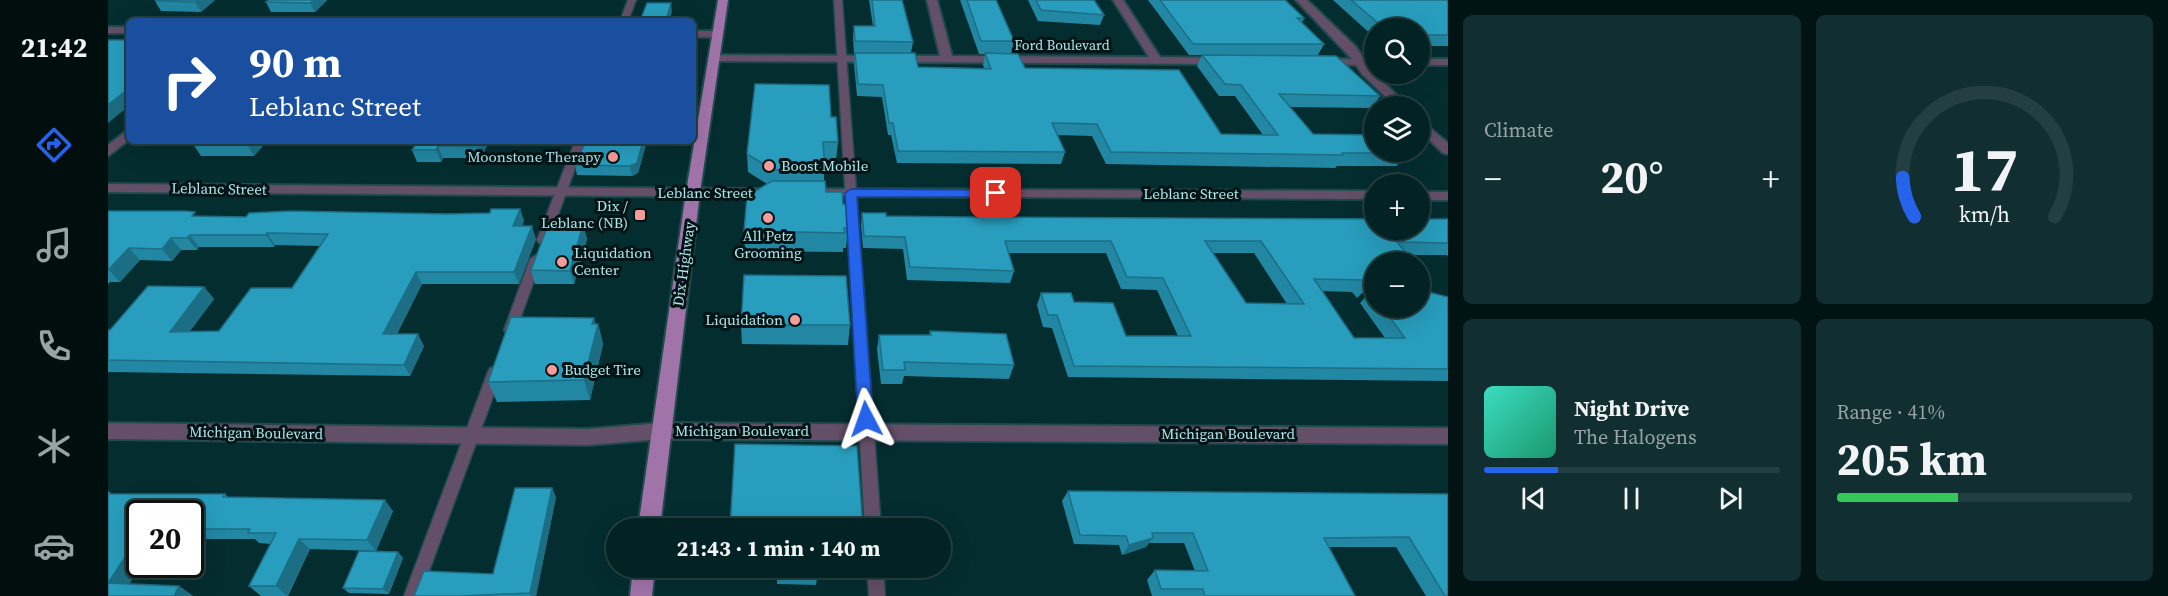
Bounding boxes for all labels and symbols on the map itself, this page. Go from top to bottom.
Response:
street label: Ford Boulevard [1014,35,1110,55]
place label: Moonstone Therapy [467,146,601,167]
marker: Moonstone Therapy [606,150,620,164]
place label: Boost Mobile [781,155,869,176]
marker: Boost Mobile [762,159,776,173]
pin [970,167,1021,218]
street label: Leblanc Street [171,177,267,200]
street label: Leblanc Street [657,182,753,203]
street label: Leblanc Street [1143,183,1239,204]
place label: Dix / Leblanc (NB) [541,195,628,233]
marker: Dix / Leblanc (NB) [633,208,647,222]
marker: All Petz Grooming [761,211,775,225]
street label: Dix Highway [667,220,700,308]
place label: All Petz Grooming [734,225,802,263]
place label: Liquidation Center [574,242,652,280]
marker: Liquidation Center [555,255,569,269]
place label: Liquidation [705,309,783,330]
marker: Liquidation [788,313,802,327]
place label: Budget Tire [564,359,641,380]
marker: Budget Tire [545,363,559,377]
position arrow [834,387,898,451]
street label: Michigan Boulevard [675,420,810,441]
street label: Michigan Boulevard [189,421,324,444]
street label: Michigan Boulevard [1161,423,1296,444]
speed limit sign: 20 [126,500,204,578]

